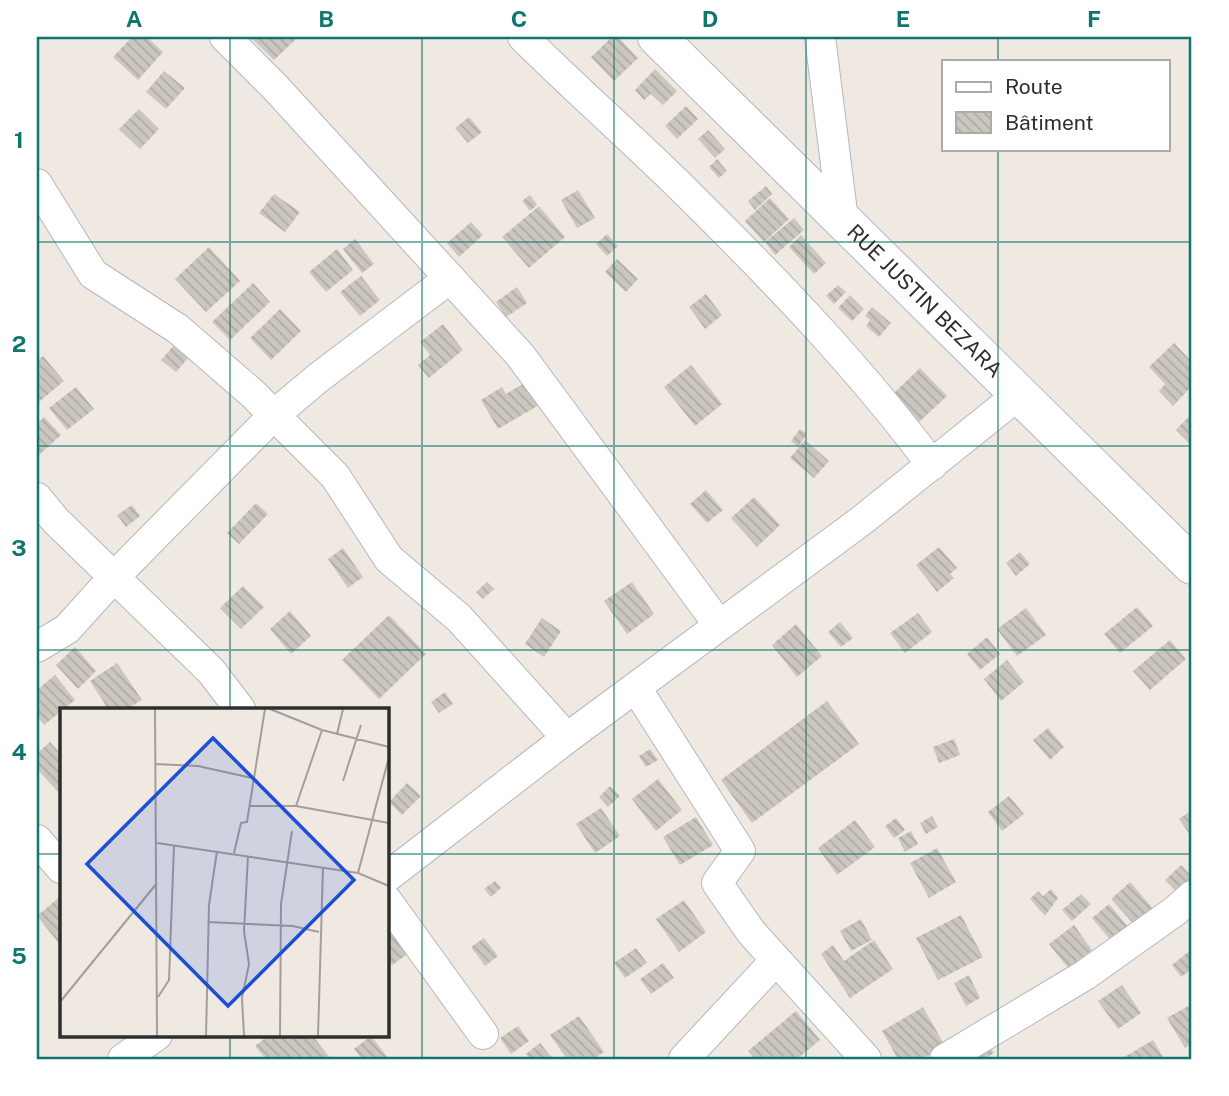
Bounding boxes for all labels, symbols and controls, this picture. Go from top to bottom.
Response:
text: A [126,5,143,32]
text: B [318,5,334,32]
text: C [511,5,527,32]
text: D [702,5,718,32]
text: E [896,5,910,32]
text: F [1087,5,1101,32]
legend [942,60,1170,150]
text: Route [1005,74,1063,99]
text: Bâtiment [1005,110,1094,135]
text: 1 [14,126,24,153]
street label: RUE JUSTIN BEZARA [842,219,1008,383]
text: 2 [12,330,26,357]
text: 3 [11,534,27,561]
inset map [60,708,388,1036]
text: 4 [11,738,27,765]
text: 5 [11,942,27,969]

